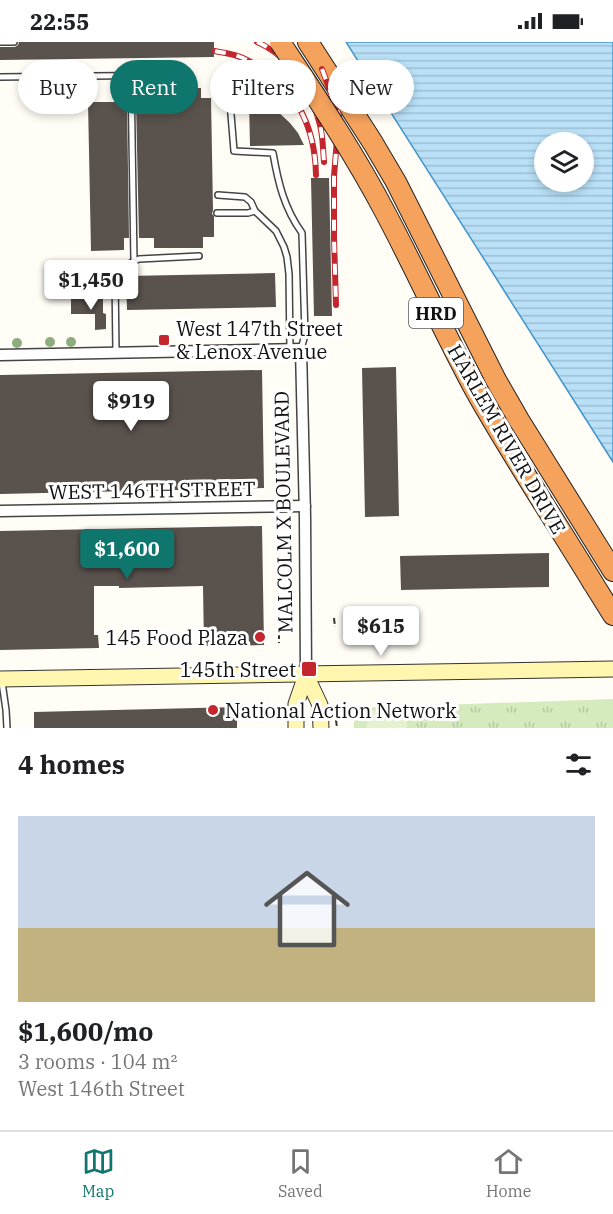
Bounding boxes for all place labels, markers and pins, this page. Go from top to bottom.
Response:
pin: $1,450 [42,260,140,311]
place label: West 147th Street & Lenox Avenue [176,315,343,365]
marker: West 147th Street & Lenox Avenue [157,333,171,347]
pin: $919 [95,381,167,432]
pin: $1,600 [78,529,176,580]
pin: $615 [345,606,417,657]
place label: 145 Food Plaza [105,624,248,651]
marker: 145 Food Plaza [253,630,267,644]
place label: 145th Street [180,656,296,683]
marker: 145th Street [300,660,318,678]
place label: National Action Network [225,697,457,724]
marker: National Action Network [206,703,220,717]

